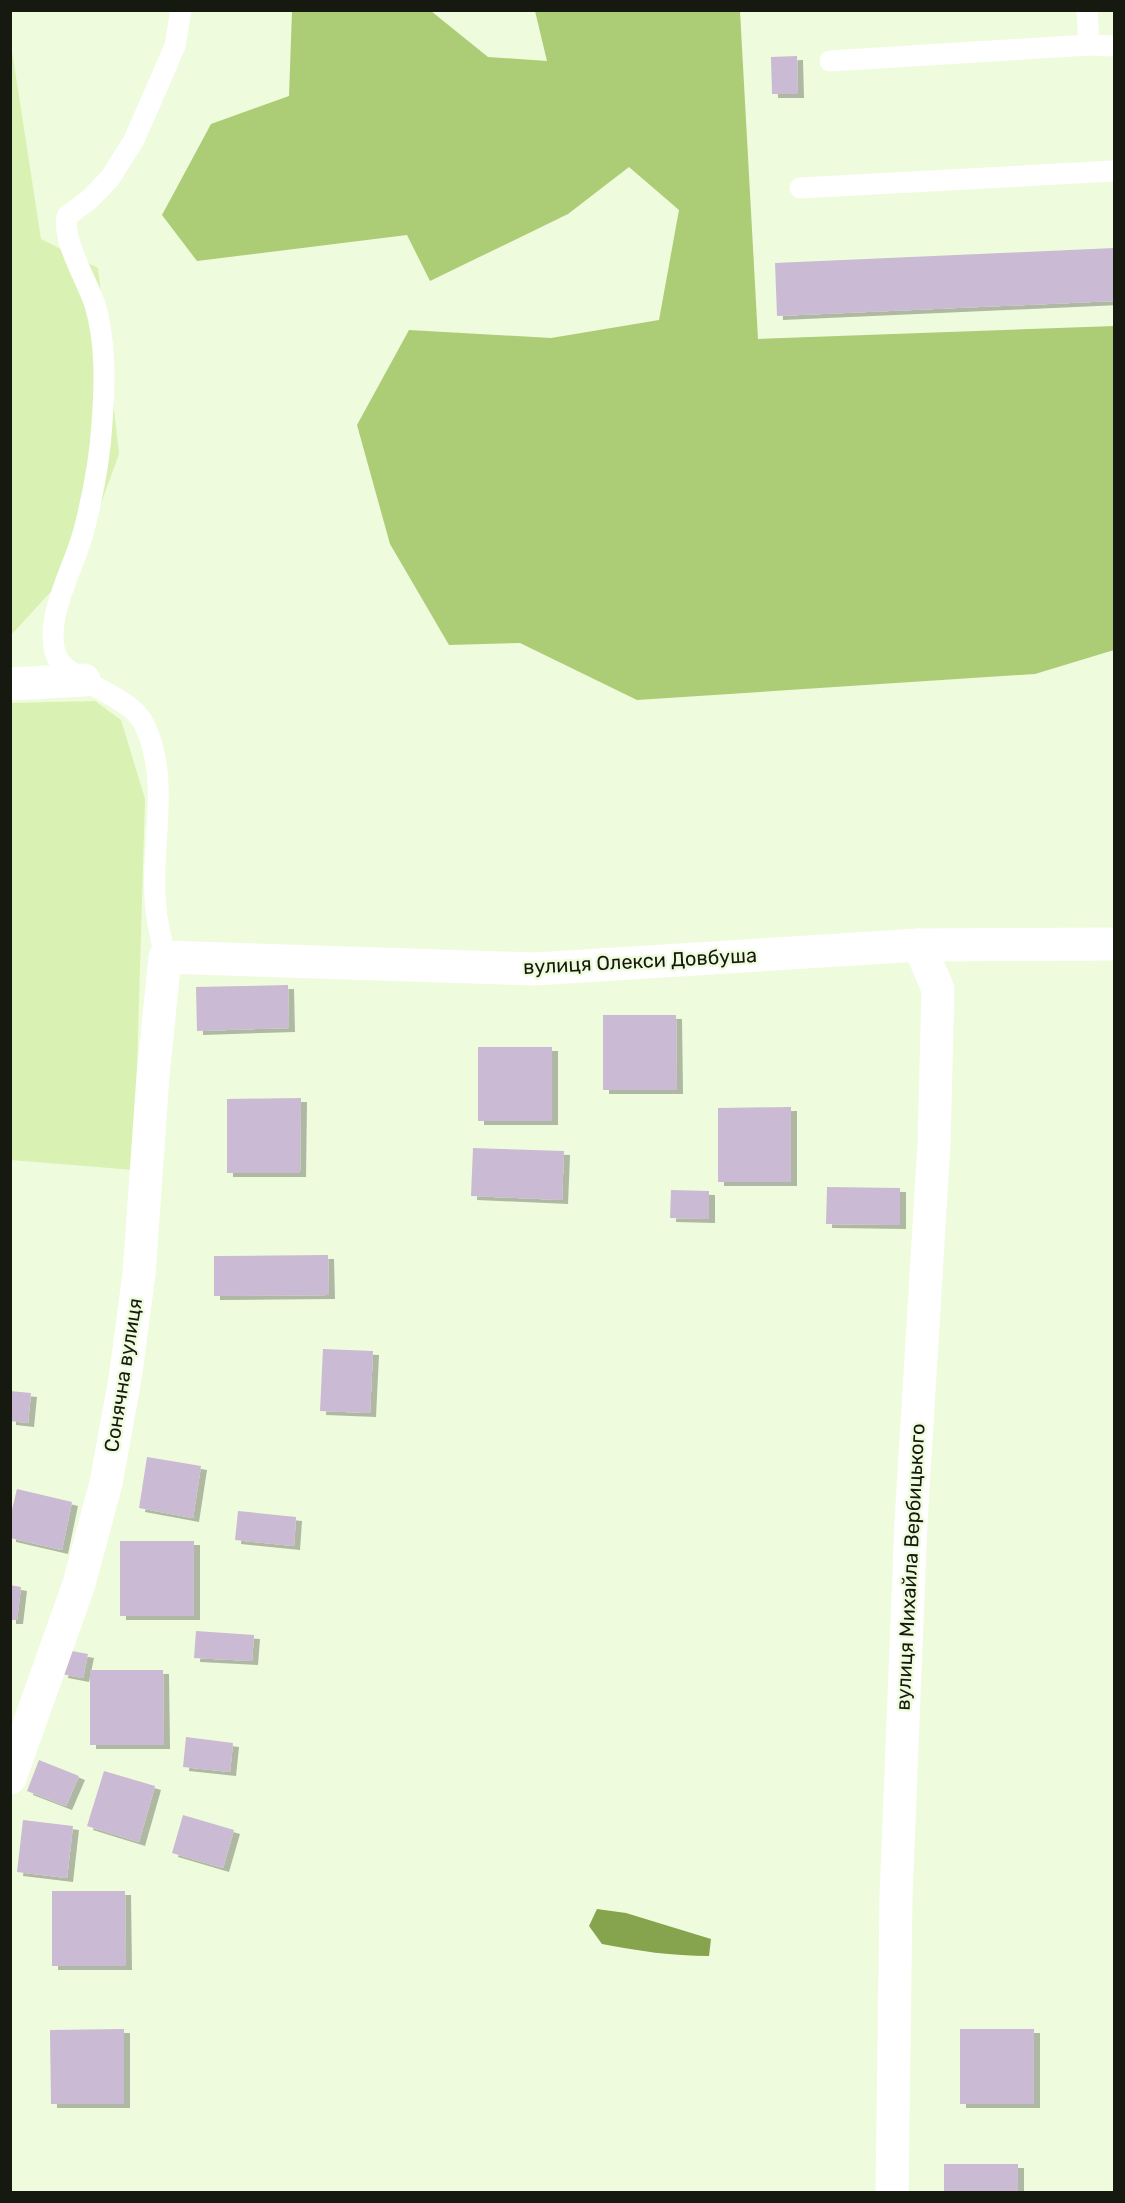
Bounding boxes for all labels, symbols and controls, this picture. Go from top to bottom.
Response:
street label: вулиця Олекси Довбуша [522,943,758,979]
street label: Сонячна вулиця [99,1296,147,1454]
street label: вулиця Михайла Вербицького [890,1423,930,1711]

